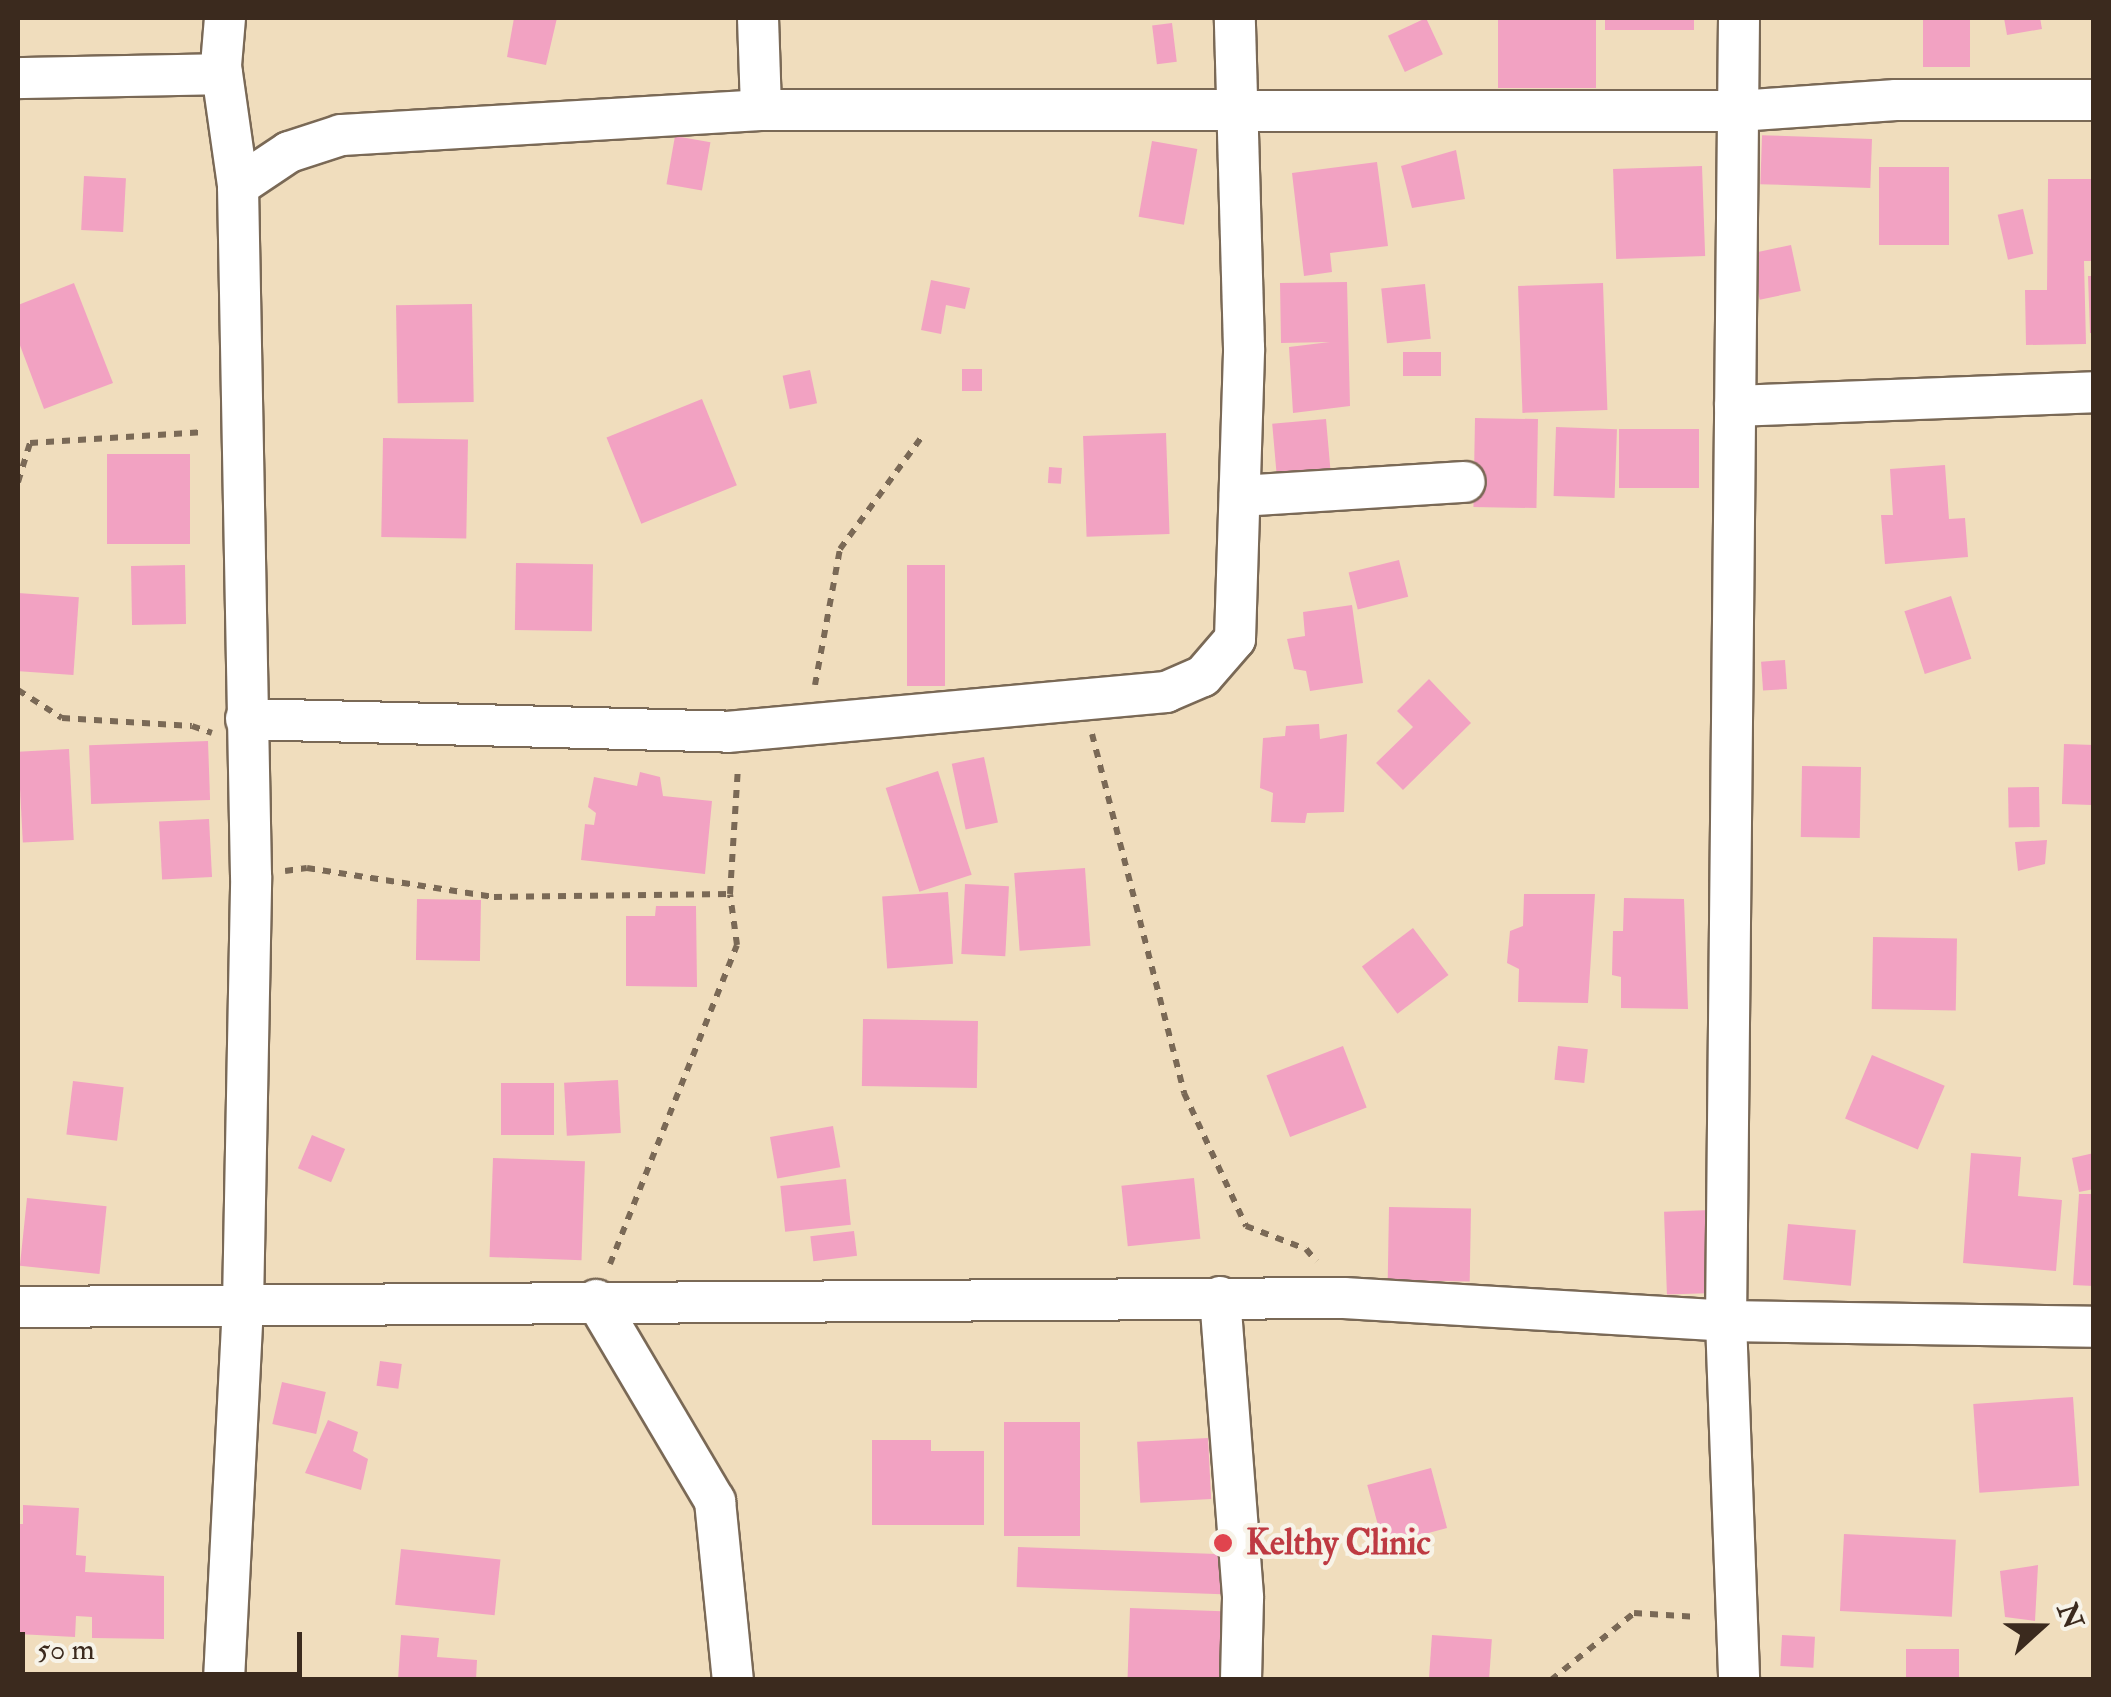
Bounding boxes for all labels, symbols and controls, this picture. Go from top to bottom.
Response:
place label: Kelthy Clinic [1246,1522,1431,1564]
marker: Kelthy Clinic [1210,1530,1236,1556]
north arrow [1991,1577,2091,1677]
text: N [2049,1598,2090,1634]
scale bar [25,1612,308,1674]
text: 50 m [37,1631,95,1668]

